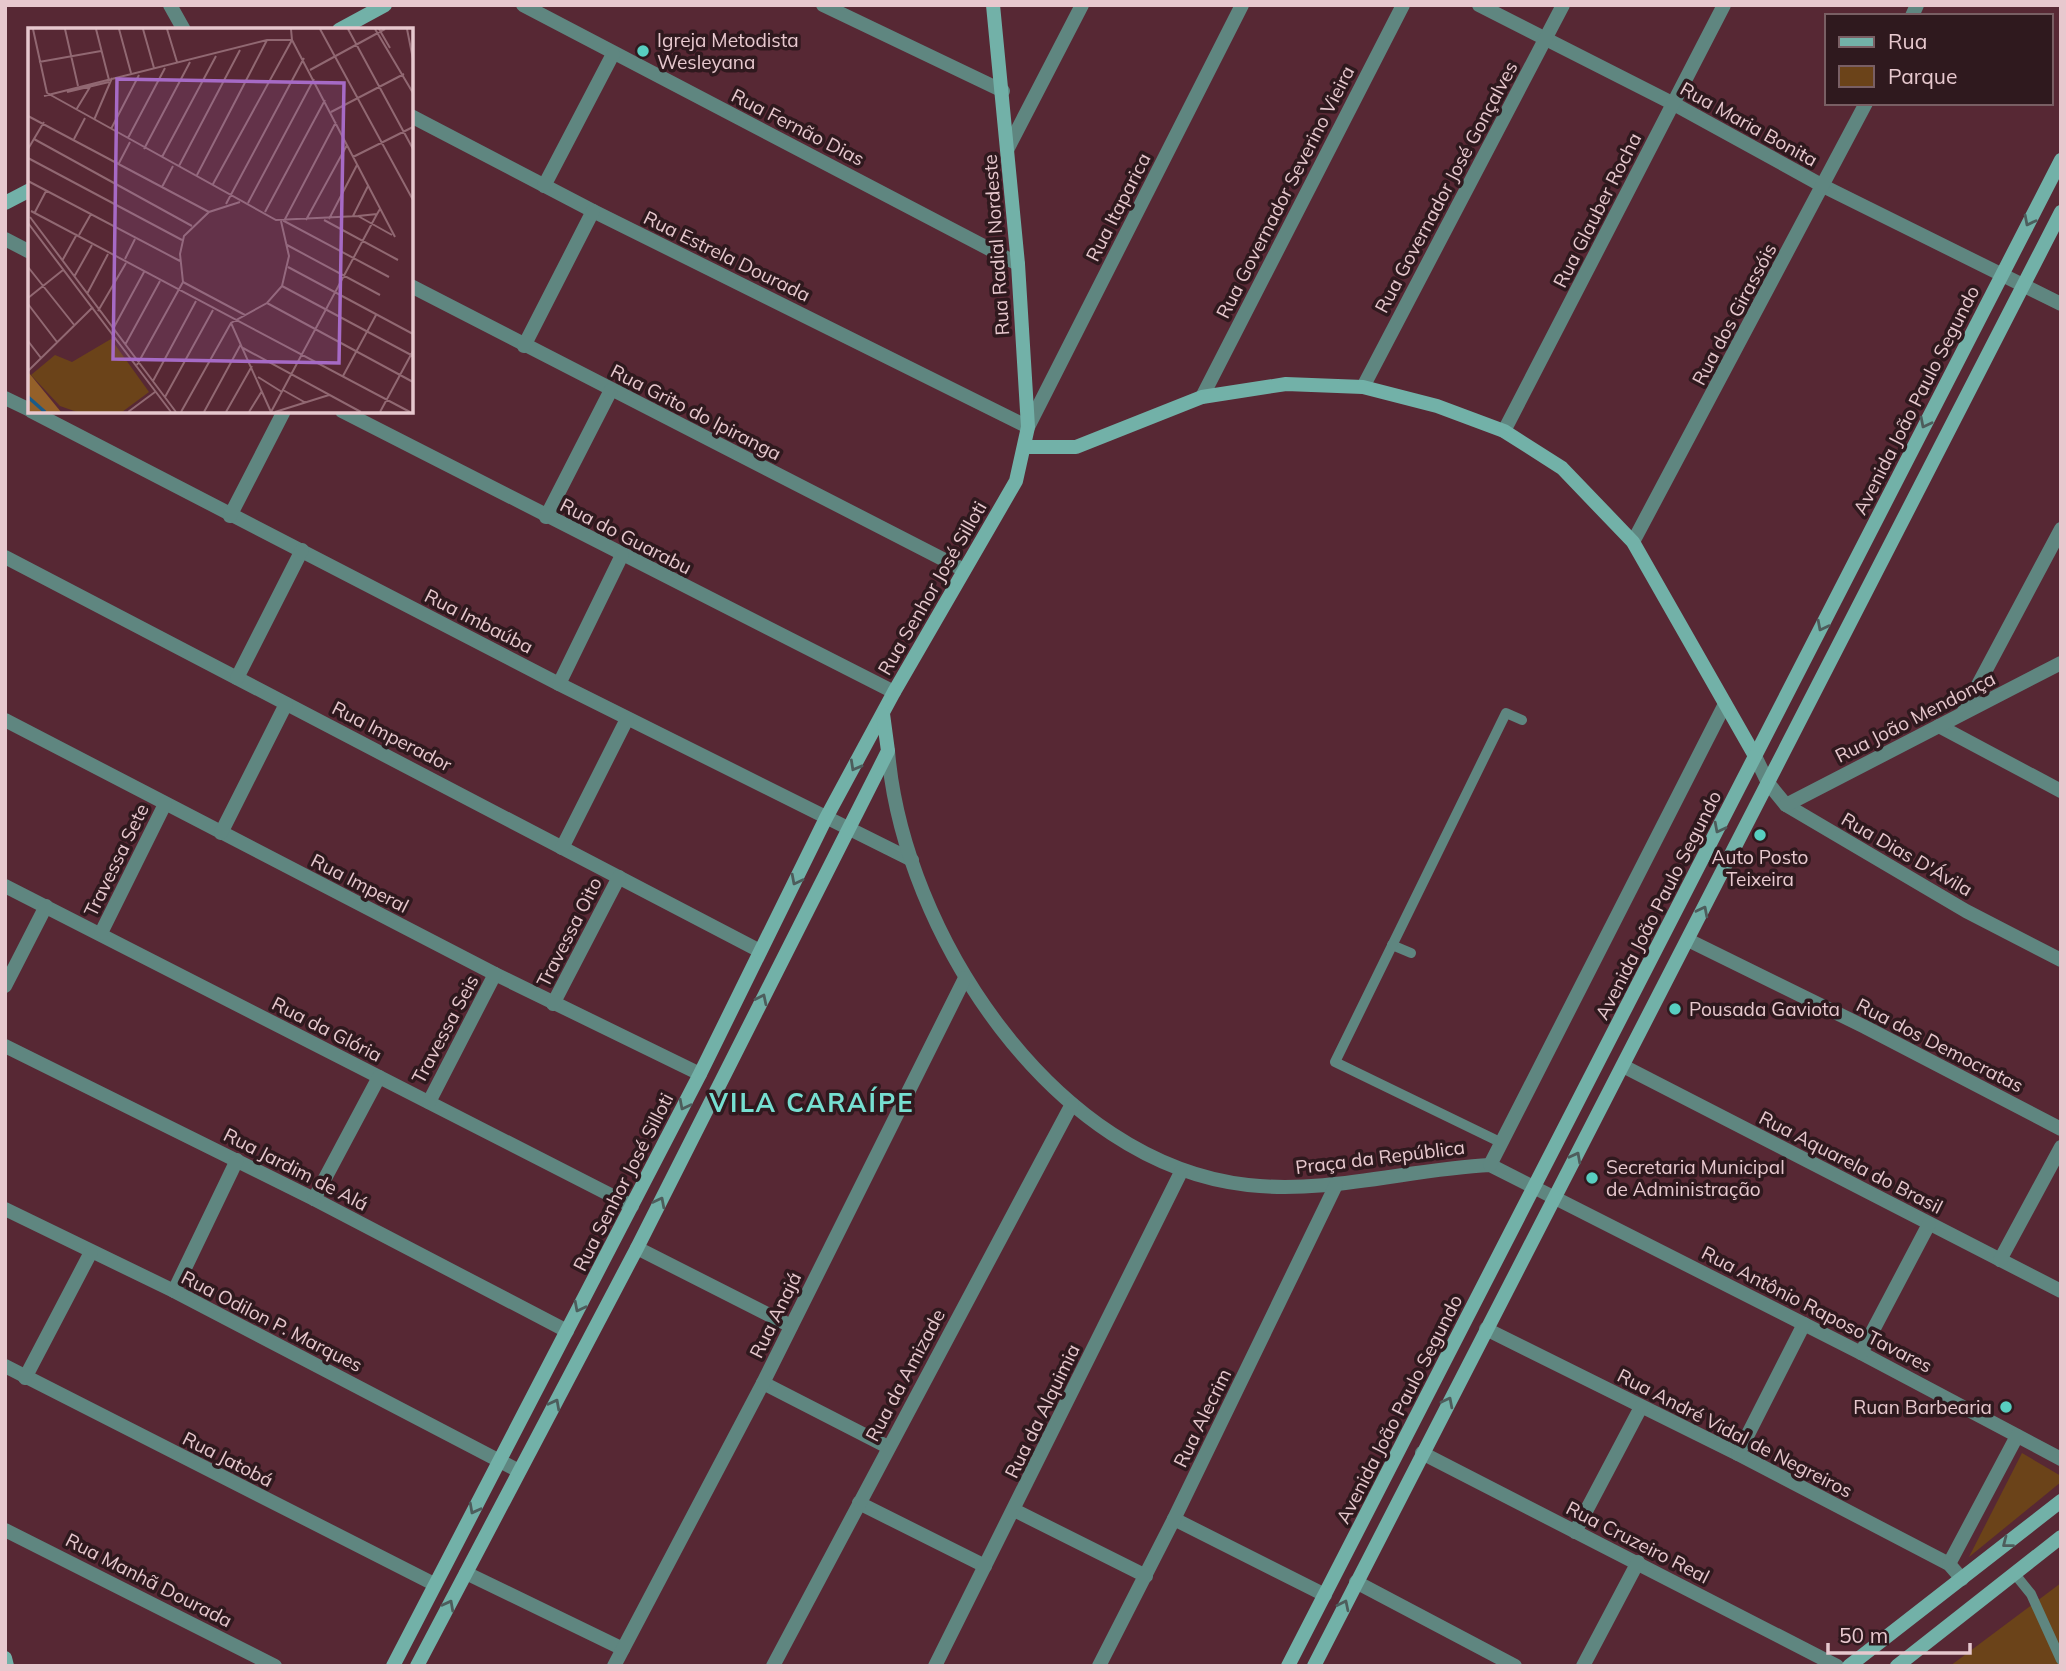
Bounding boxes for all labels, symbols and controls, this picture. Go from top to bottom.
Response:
legend [1825,14,2052,105]
inset map [28,28,413,413]
place label: Igreja Metodista Wesleyana [657,28,799,74]
text: Rua [1888,28,1927,54]
marker: Igreja Metodista Wesleyana [635,43,651,59]
street label: Rua Governador José Gonçalves [1369,57,1523,317]
street label: Rua Governador Severino Vieira [1211,62,1359,322]
text: Parque [1888,63,1957,89]
street label: Rua Maria Bonita [1676,76,1822,172]
street label: Rua Fernão Dias [728,83,868,171]
street label: Rua Glauber Rocha [1548,129,1646,291]
street label: Rua Itaparica [1080,149,1156,265]
street label: Rua Radial Nordeste [978,154,1014,336]
street label: Rua Estrela Dourada [640,205,814,307]
one-way arrow [2024,214,2038,226]
street label: Rua dos Girassóis [1686,239,1782,389]
street label: Avenida João Paulo Segundo [1848,281,1984,519]
street label: Rua Grito do Ipiranga [607,359,785,465]
one-way arrow [1920,416,1934,428]
street label: Rua do Guarabu [556,493,696,579]
street label: Rua Senhor José Silloti [872,497,992,679]
street label: Rua Imbaúba [421,583,537,659]
one-way arrow [1817,619,1831,631]
street label: Rua João Mendonça [1831,666,1999,768]
street label: Rua Imperador [328,696,456,777]
one-way arrow [850,759,863,771]
street label: Avenida João Paulo Segundo [1590,786,1726,1024]
street label: Travessa Sete [78,800,154,920]
street label: Rua Dias D'Ávila [1837,807,1977,901]
one-way arrow [1713,821,1727,834]
marker: Auto Posto Teixeira [1752,827,1768,843]
place label: Auto Posto Teixeira [1712,845,1808,891]
street label: Rua Imperal [307,848,413,918]
one-way arrow [790,872,804,885]
street label: Travessa Oito [531,873,607,991]
one-way arrow [1694,906,1708,919]
street label: Travessa Seis [406,970,484,1088]
street label: Rua da Glória [268,991,386,1067]
street label: Rua dos Democratas [1852,992,2028,1098]
one-way arrow [754,994,768,1006]
place label: Pousada Gaviota [1689,997,1840,1021]
marker: Pousada Gaviota [1667,1001,1683,1017]
district label: VILA CARAÍPE [708,1086,915,1119]
street label: Rua Senhor José Silloti [568,1089,678,1275]
one-way arrow [679,1098,692,1110]
street label: Rua Aquarela do Brasil [1755,1105,1947,1219]
street label: Rua Jardim de Alá [220,1122,372,1216]
street label: Praça da República [1294,1135,1466,1179]
one-way arrow [1567,1152,1581,1164]
place label: Secretaria Municipal de Administração [1606,1155,1785,1201]
marker: Secretaria Municipal de Administração [1584,1170,1600,1186]
one-way arrow [651,1197,665,1209]
street label: Rua Antônio Raposo Tavares [1698,1240,1936,1378]
street label: Rua Odilon P. Marques [178,1265,366,1377]
street label: Rua Anajá [744,1268,806,1362]
street label: Avenida João Paulo Segundo [1331,1290,1467,1528]
one-way arrow [574,1300,588,1312]
street label: Rua da Amizade [860,1305,950,1445]
street label: Rua da Alquimia [999,1340,1085,1482]
street label: Rua André Vidal de Negreiros [1614,1363,1856,1503]
street label: Rua Alecrim [1168,1365,1236,1471]
place label: Ruan Barbearia [1853,1395,1992,1419]
one-way arrow [1440,1397,1454,1409]
one-way arrow [546,1399,560,1411]
marker: Ruan Barbearia [1998,1399,2014,1415]
street label: Rua Jatobá [179,1426,277,1492]
street label: Rua Cruzeiro Real [1562,1496,1714,1588]
one-way arrow [469,1502,482,1514]
street label: Rua Manhã Dourada [62,1528,236,1632]
one-way arrow [2003,1535,2015,1548]
one-way arrow [441,1600,454,1612]
one-way arrow [1336,1600,1350,1612]
scale bar [1828,1612,1970,1656]
text: 50 m [1839,1622,1888,1648]

